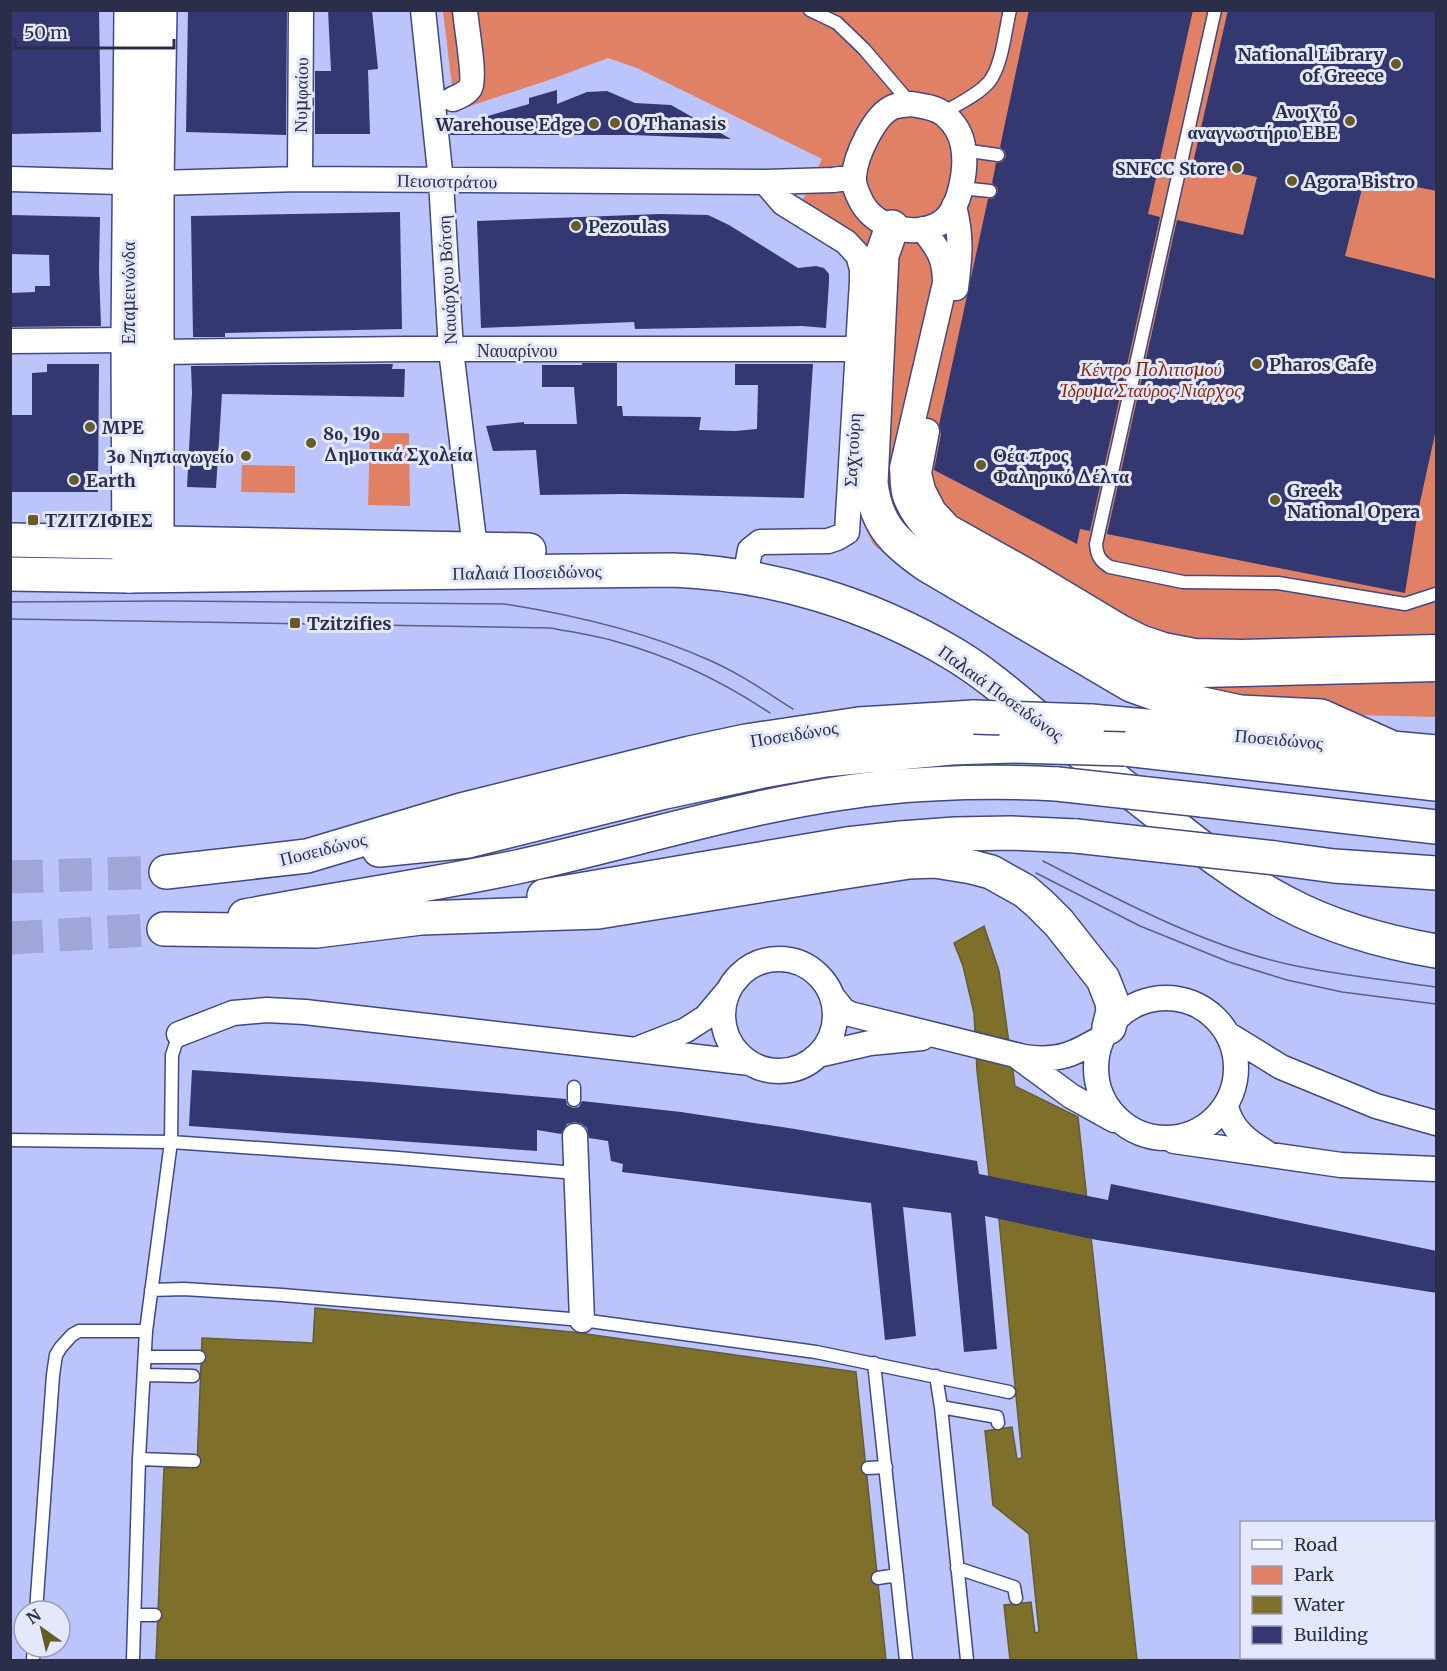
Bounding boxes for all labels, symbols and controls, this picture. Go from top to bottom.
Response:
scale bar [15,12,174,50]
text: 50 m [24,21,68,44]
place label: National Library of Greece [1238,43,1384,87]
street label: Νυμφαίου [289,57,313,133]
marker: National Library of Greece [1389,57,1403,71]
place label: Ανοιχτό αναγνωστήριο ΕΒΕ [1187,100,1338,144]
place label: O Thanasis [627,112,726,135]
place label: Warehouse Edge [435,113,582,136]
marker: Ανοιχτό αναγνωστήριο ΕΒΕ [1343,114,1357,128]
marker: O Thanasis [608,116,622,130]
marker: Warehouse Edge [587,117,601,131]
place label: SNFCC Store [1115,157,1225,180]
marker: SNFCC Store [1230,161,1244,175]
street label: Πεισιστράτου [397,169,497,193]
place label: Agora Bistro [1303,170,1415,193]
marker: Agora Bistro [1285,174,1299,188]
street label: Ναυάρχου Βότση [432,214,462,346]
place label: Pezoulas [588,215,667,238]
marker: Pezoulas [569,219,583,233]
street label: Επαμεινώνδα [117,241,140,344]
street label: Ναυαρίνου [477,339,557,362]
place label: Pharos Cafe [1269,353,1374,376]
marker: Pharos Cafe [1250,357,1264,371]
park label: Κέντρο Πολιτισμού Ίδρυμα Σταύρος Νιάρχος [1060,358,1242,402]
street label: Σαχτούρη [839,412,865,488]
place label: MPE [102,416,144,439]
marker: MPE [83,420,97,434]
place label: 8ο, 19ο Δημοτικά Σχολεία [323,422,473,466]
marker: 8ο, 19ο Δημοτικά Σχολεία [304,436,318,450]
place label: Θέα προς Φαληρικό Δέλτα [993,444,1129,488]
place label: 3ο Νηπιαγωγείο [106,445,234,468]
marker: 3ο Νηπιαγωγείο [239,449,253,463]
marker: Θέα προς Φαληρικό Δέλτα [974,458,988,472]
place label: Earth [86,469,136,492]
marker: Earth [67,473,81,487]
place label: Greek National Opera [1287,479,1420,523]
marker: Greek National Opera [1268,493,1282,507]
place label: ΤΖΙΤΖΙΦΙΕΣ [45,509,153,532]
marker: ΤΖΙΤΖΙΦΙΕΣ [26,513,40,527]
street label: Παλαιά Ποσειδώνος [452,559,602,585]
place label: Tzitzifies [307,612,392,635]
marker: Tzitzifies [288,616,302,630]
street label: Παλαιά Ποσειδώνος [934,640,1068,746]
street label: Ποσειδώνος [748,716,840,752]
street label: Ποσειδώνος [1234,724,1324,754]
street label: Ποσειδώνος [277,827,369,871]
legend [1240,1521,1435,1659]
text: Road [1294,1533,1338,1556]
text: Park [1294,1563,1335,1586]
text: Water [1293,1593,1345,1616]
north arrow [12,1599,72,1659]
text: N [23,1605,45,1628]
text: Building [1294,1623,1368,1646]

